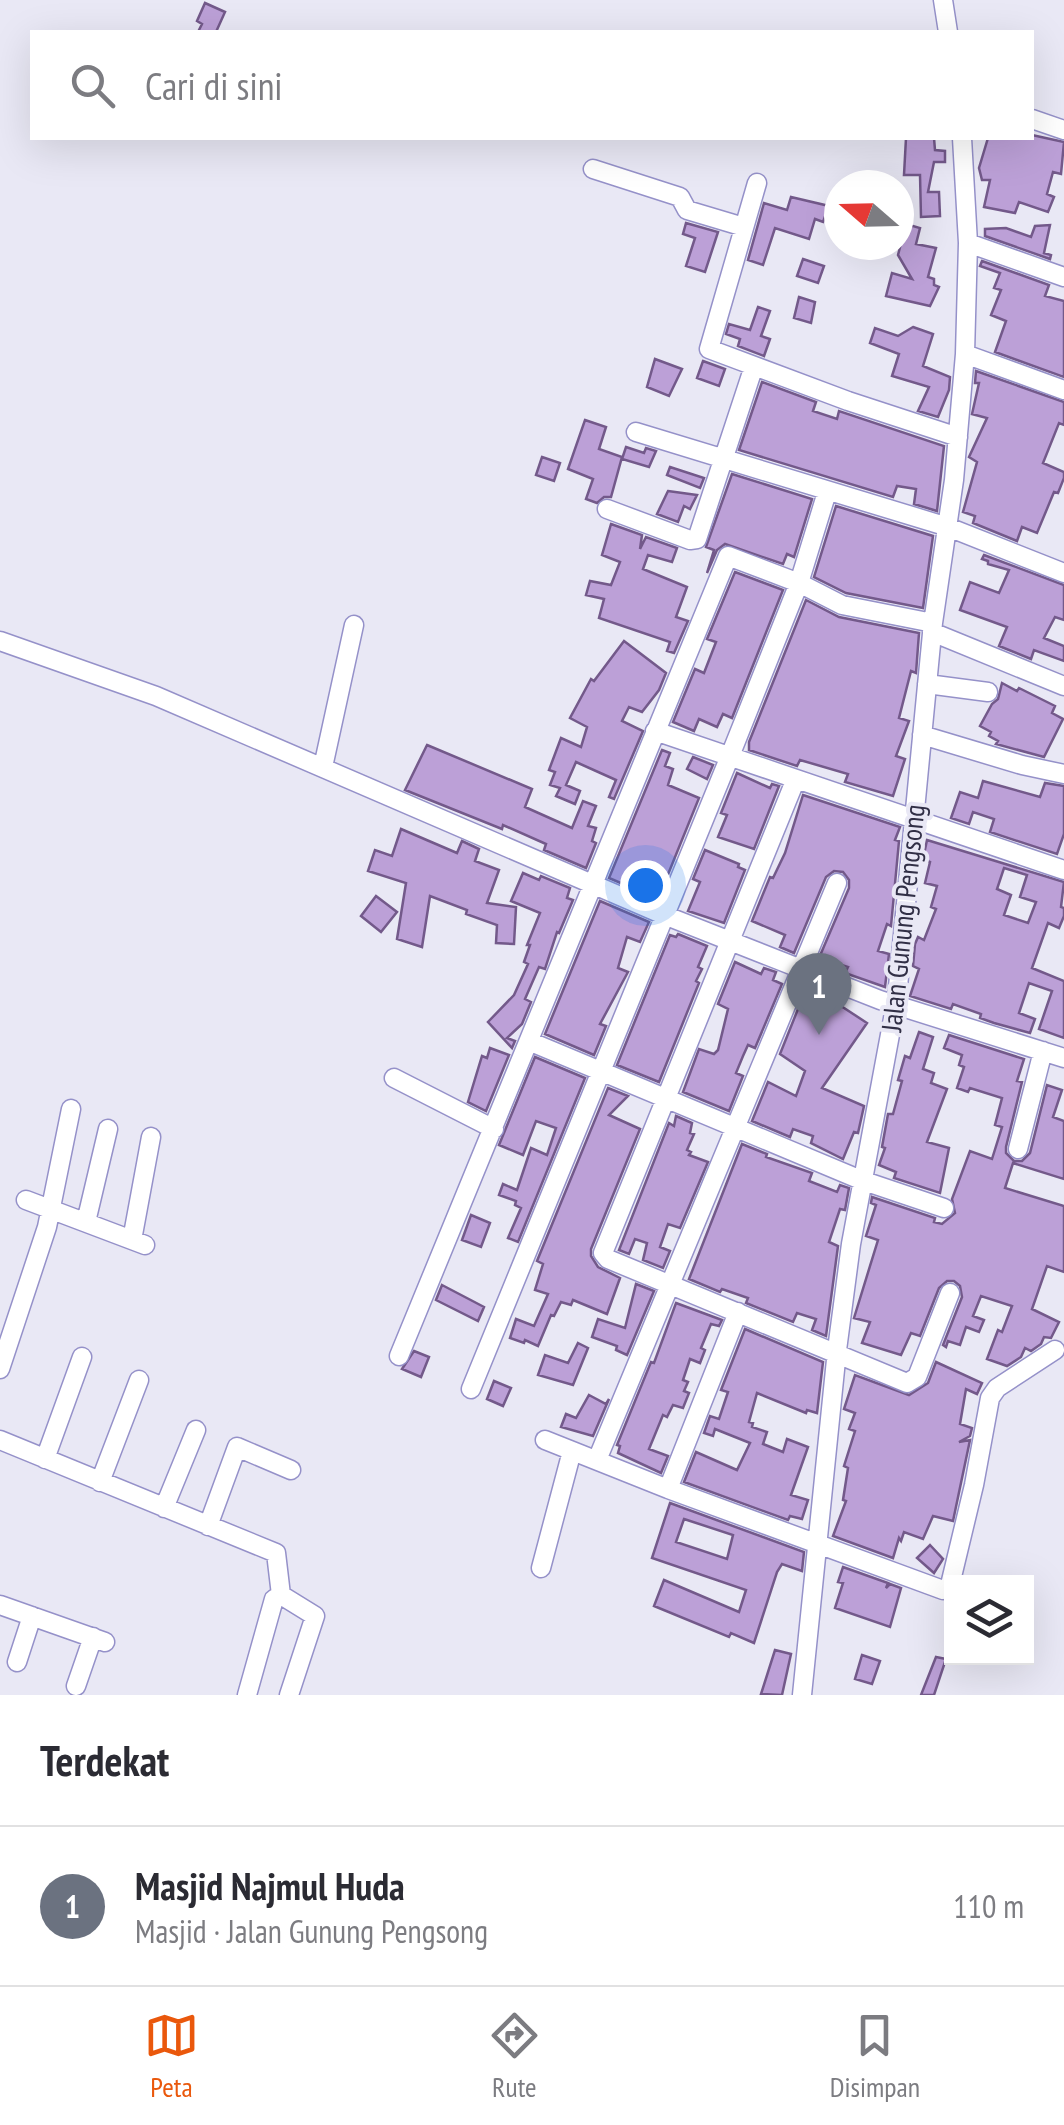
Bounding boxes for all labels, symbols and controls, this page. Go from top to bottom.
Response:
search box [30,30,1034,140]
icon: search [65,58,120,113]
text: Cari di sini [145,61,283,110]
north arrow [824,170,914,260]
street label: Jalan Gunung Pengsong [872,802,933,1034]
your location [620,860,671,911]
pin: 1 [786,952,852,1035]
map controls [944,1575,1034,1665]
button: layers [944,1575,1034,1665]
text: Terdekat [40,1733,169,1788]
text: Masjid Najmul Huda [135,1861,405,1910]
text: 1 [65,1885,80,1927]
text: 110 m [953,1885,1024,1927]
text: Masjid · Jalan Gunung Pengsong [135,1910,488,1952]
tab: Peta [144,2008,199,2105]
tab: Rute [487,2008,542,2105]
tab: Disimpan [830,2008,920,2105]

